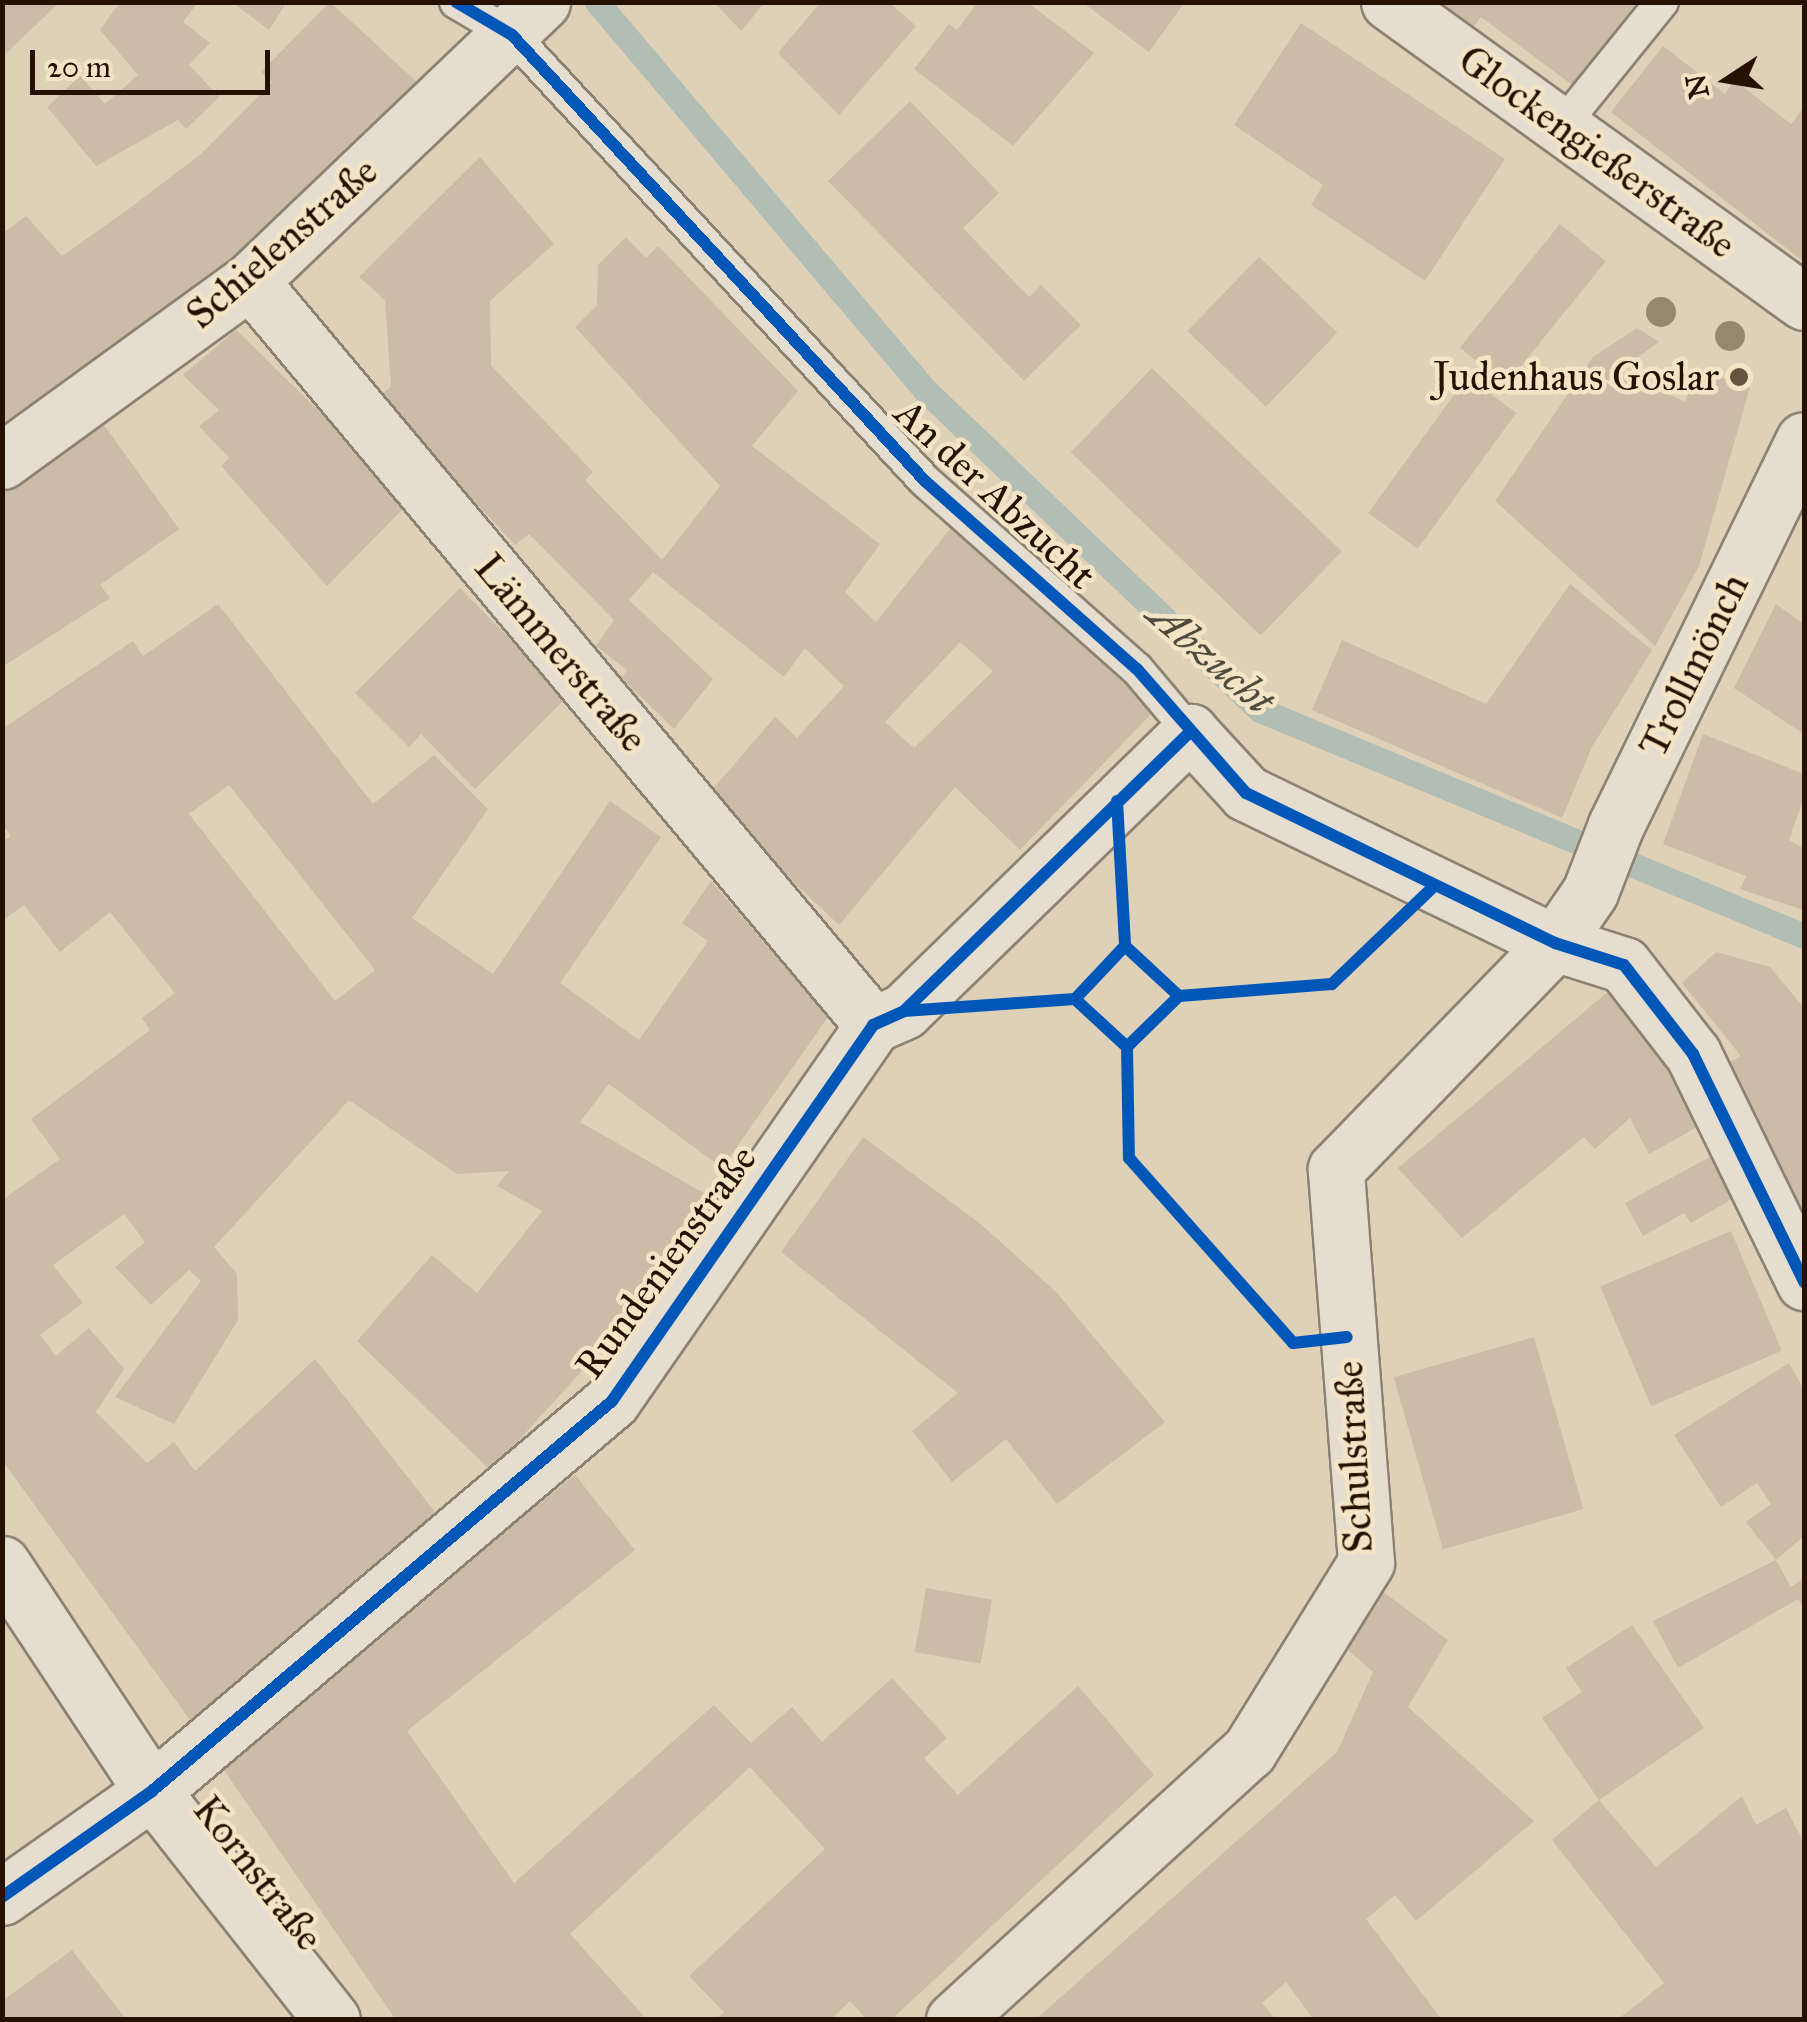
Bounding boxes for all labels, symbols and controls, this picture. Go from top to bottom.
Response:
scale bar [35,30,275,92]
north arrow [1677,30,1777,130]
street label: Glockengießerstraße [1449,36,1745,268]
text: 20 m [47,49,111,85]
text: N [1678,71,1717,102]
street label: Schielenstraße [177,147,387,339]
place label: Judenhaus Goslar [1433,353,1719,401]
marker: Judenhaus Goslar [1728,366,1750,388]
street label: An der Abzucht [885,389,1105,599]
street label: Lämmerstraße [464,544,658,762]
street label: Trollmönch [1629,566,1759,764]
water label: Abzucht [1138,589,1284,725]
street label: Rundenienstraße [565,1136,767,1388]
street label: Schulstraße [1325,1360,1383,1554]
street label: Kornstraße [183,1786,333,1960]

